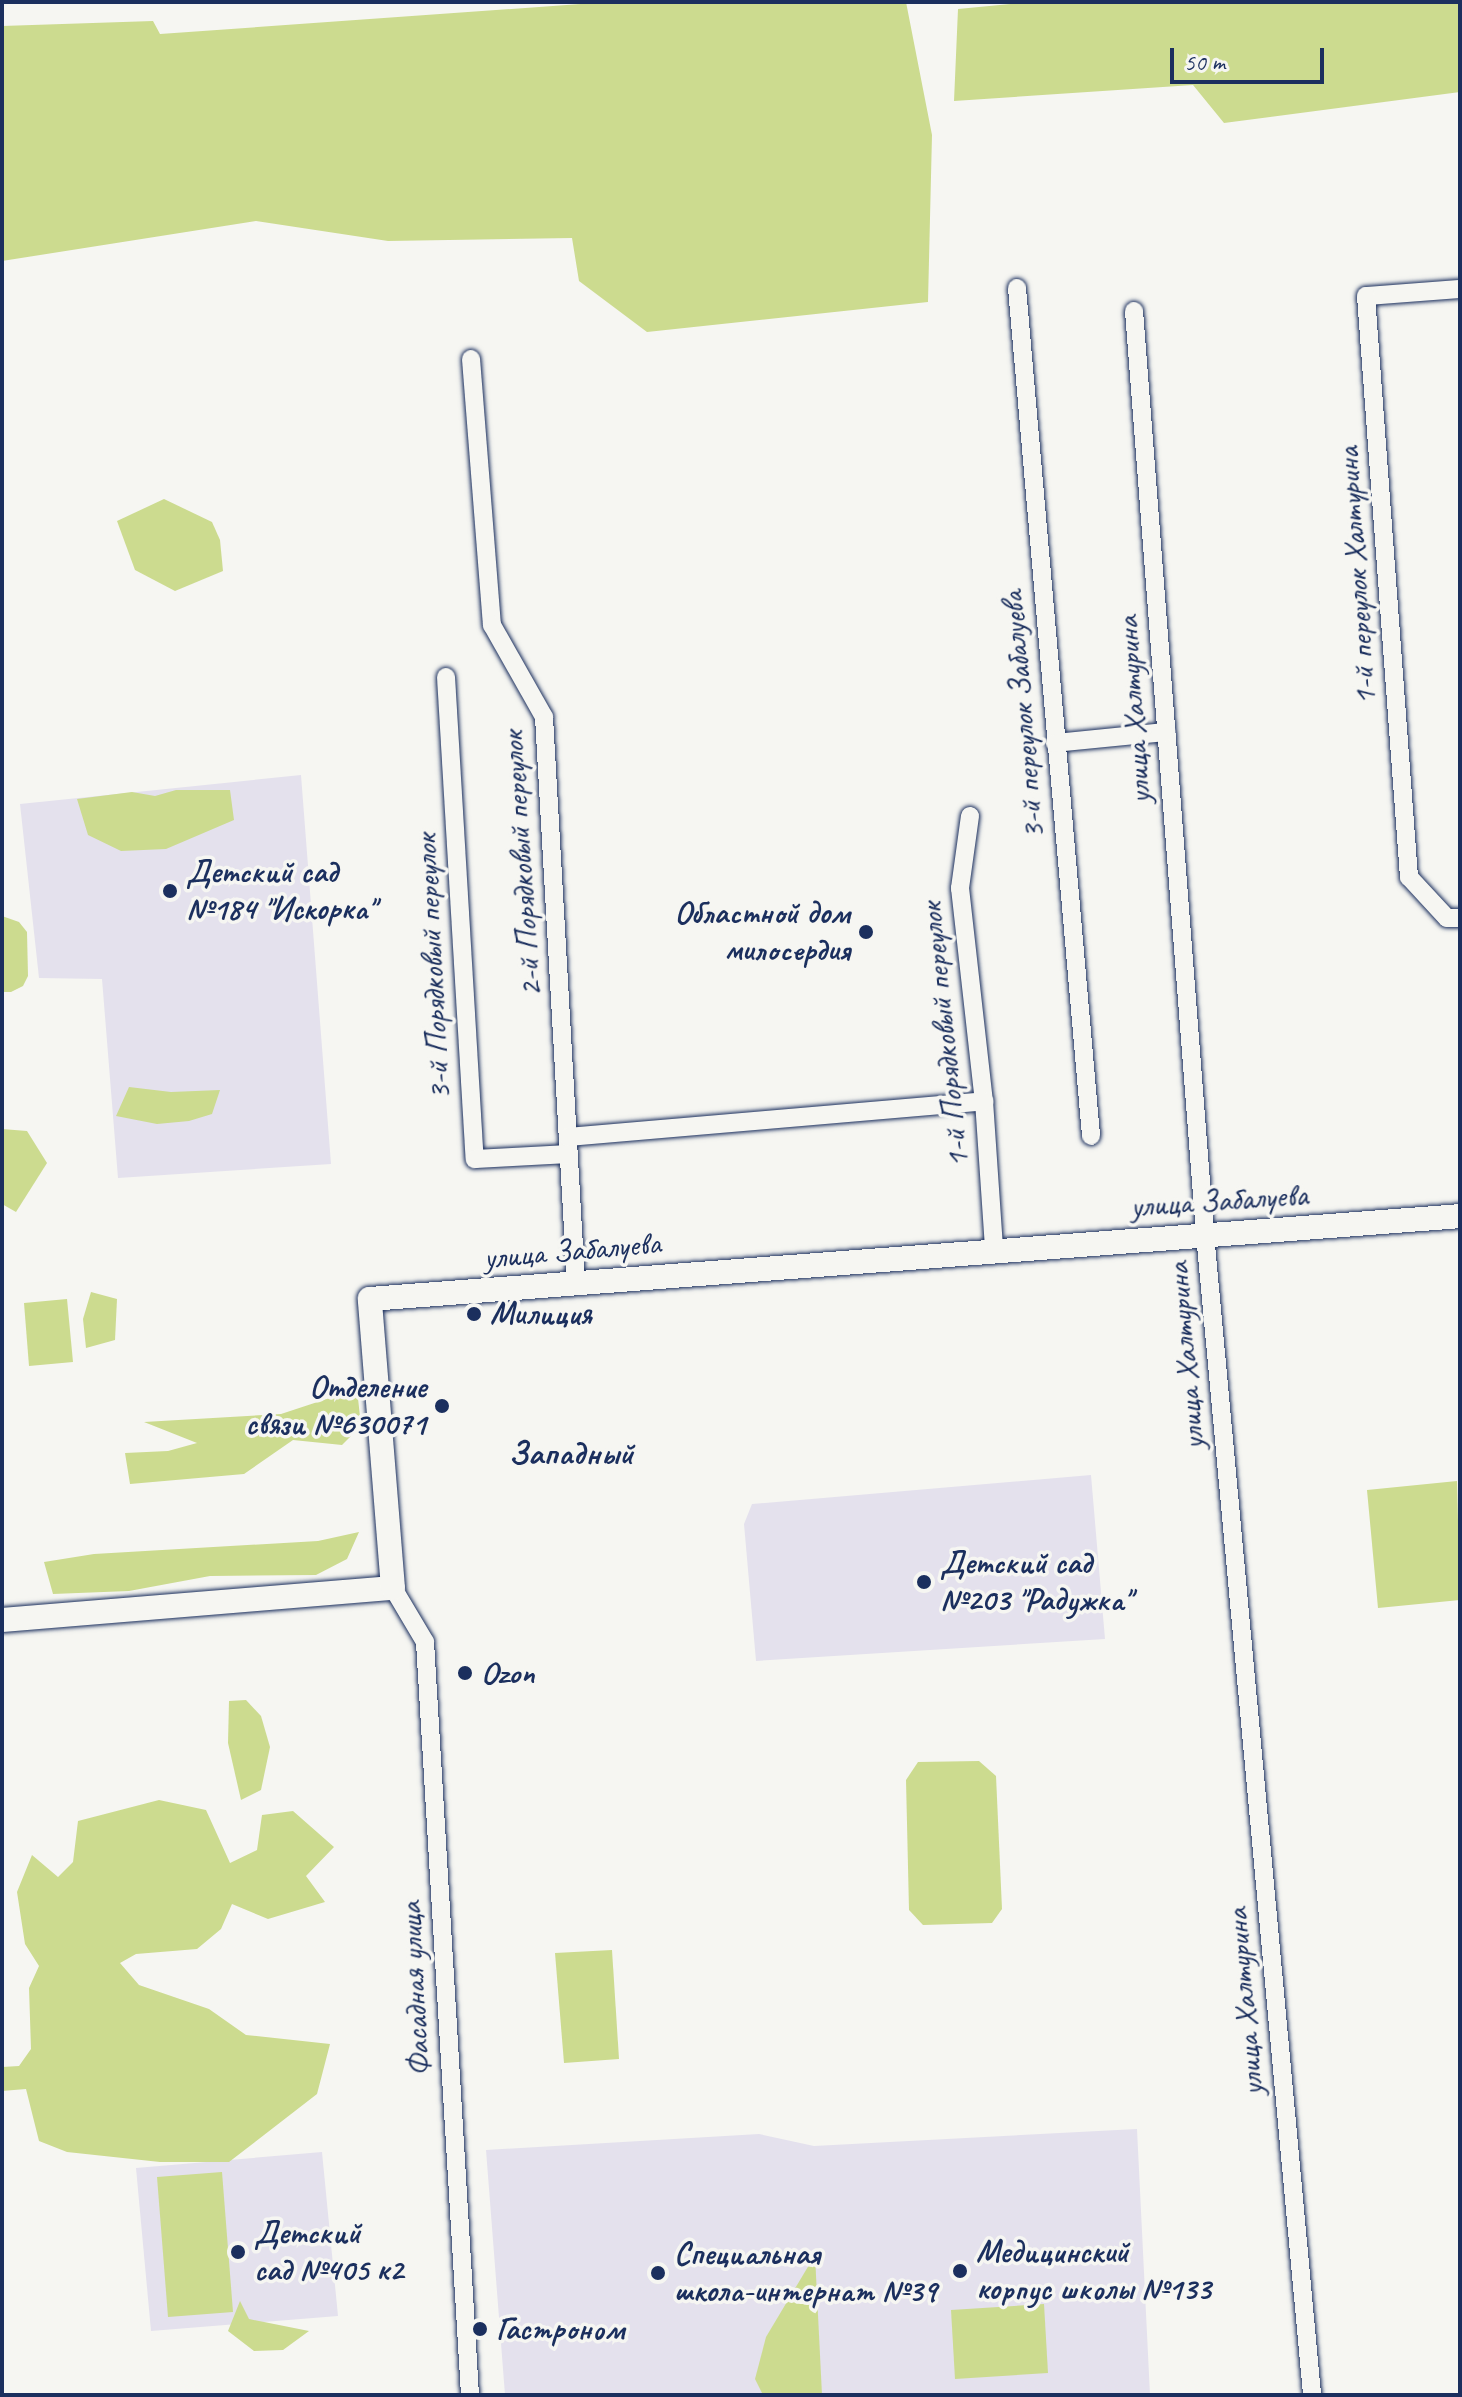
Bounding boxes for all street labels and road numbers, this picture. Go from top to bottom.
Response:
street label: 1-й переулок Халтурина [1329,442,1385,710]
street label: 3-й переулок Забалуева [993,589,1053,841]
street label: улица Халтурина [1108,613,1160,807]
street label: 2-й Порядковый переулок [494,730,550,998]
street label: 3-й Порядковый переулок [407,833,459,1101]
street label: 1-й Порядковый переулок [912,901,978,1169]
street label: улица Забалуева [1130,1176,1308,1226]
street label: улица Забалуева [482,1224,662,1278]
street label: улица Халтурина [1158,1258,1214,1454]
street label: Фасадная улица [391,1900,439,2078]
street label: улица Халтурина [1217,1904,1273,2100]

